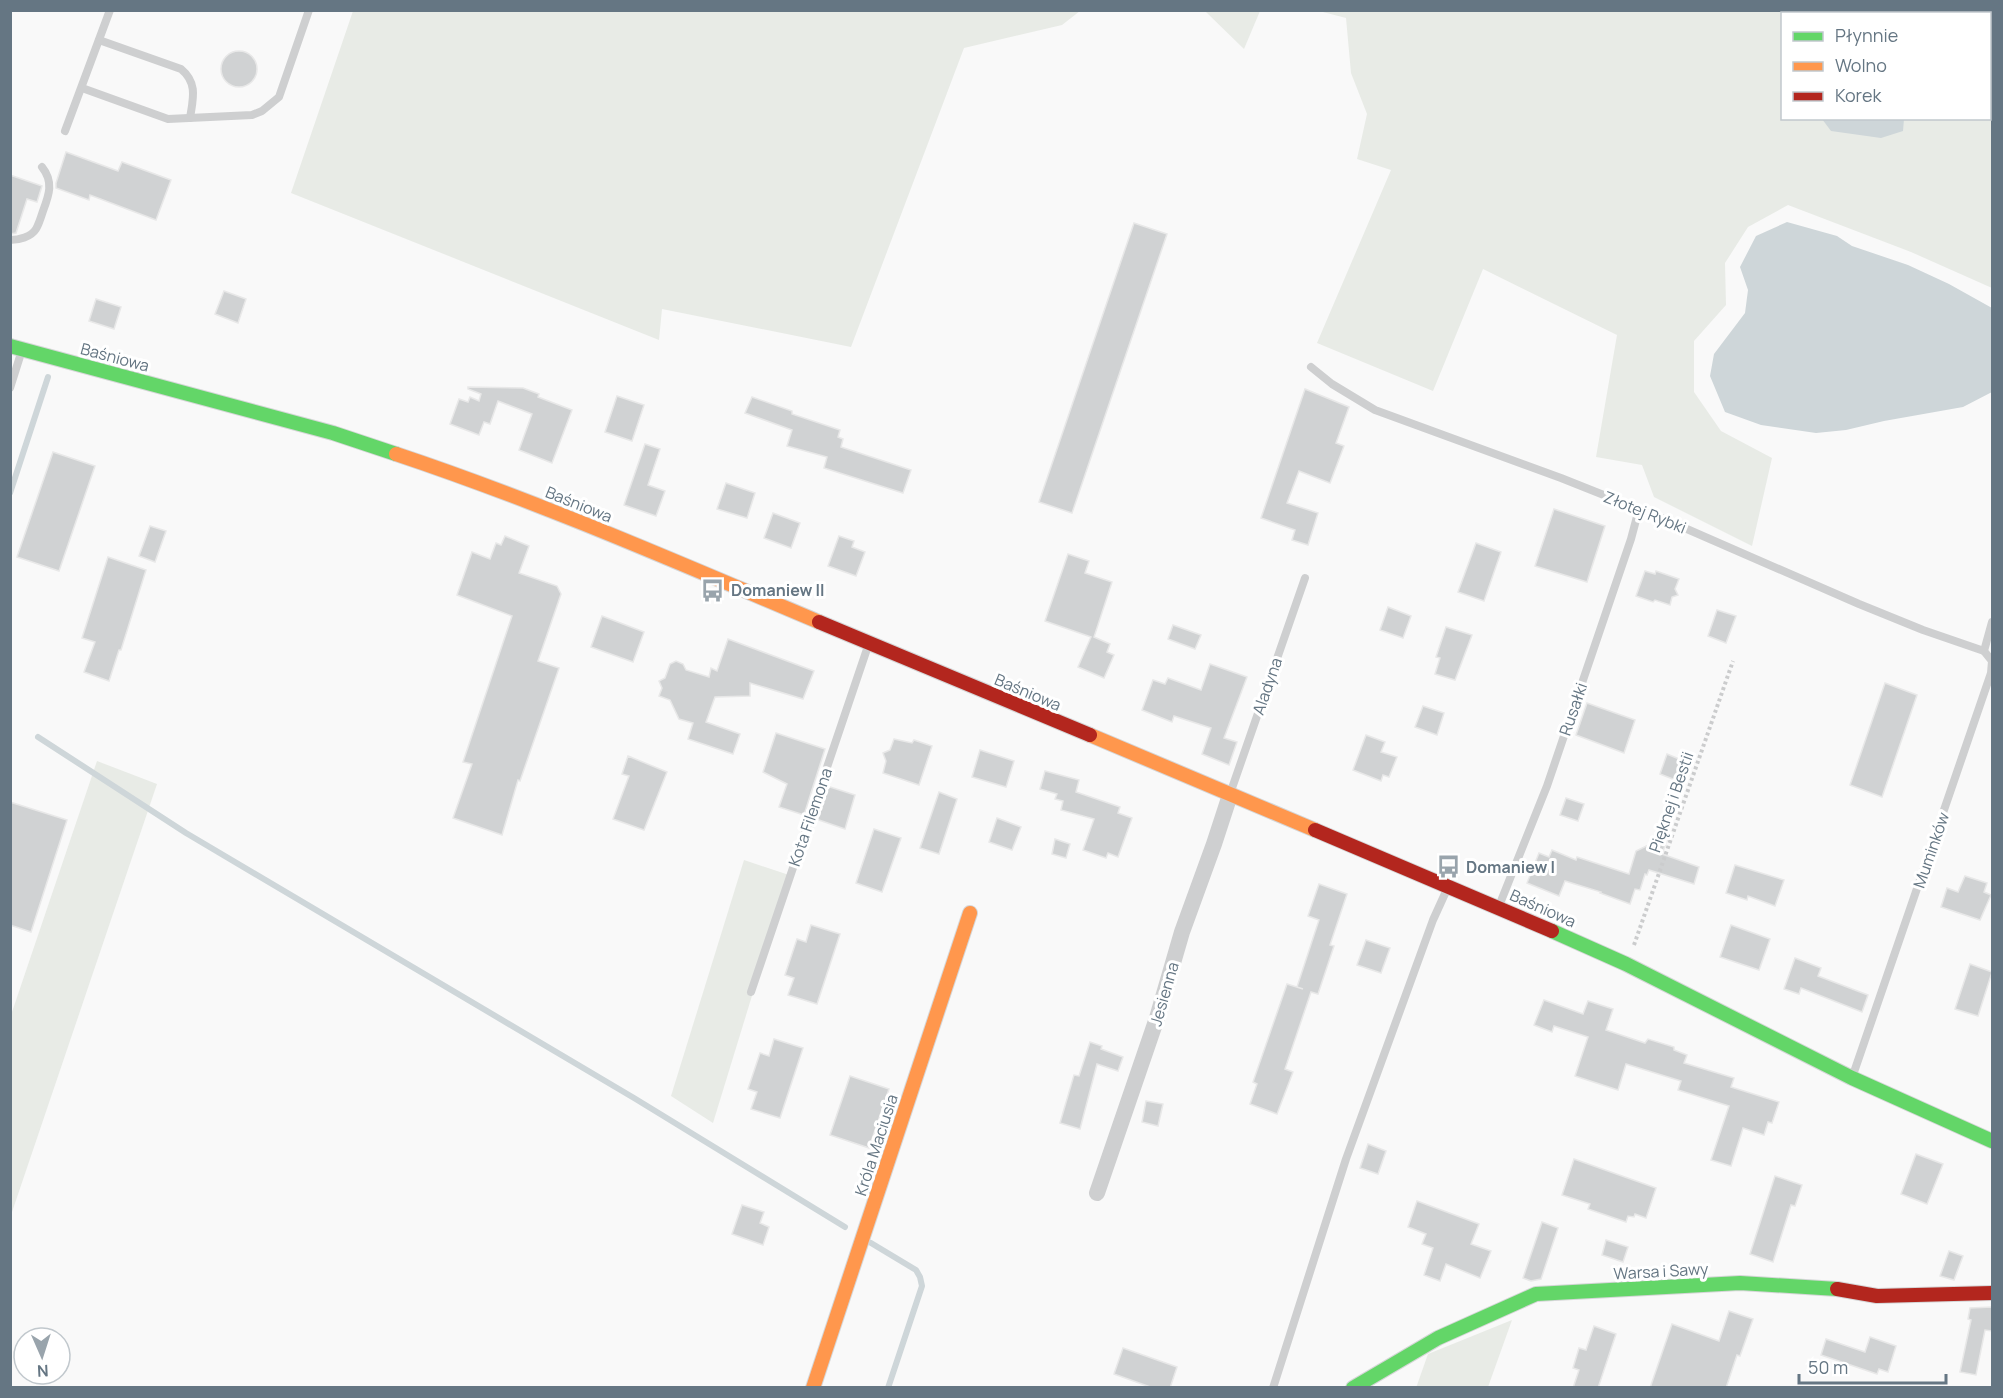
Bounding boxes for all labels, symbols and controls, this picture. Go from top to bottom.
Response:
legend [1781,12,1991,120]
text: Płynnie [1835,23,1898,47]
text: Wolno [1835,53,1887,77]
text: Korek [1835,83,1882,107]
street label: Baśniowa [78,337,152,377]
street label: Baśniowa [542,481,616,527]
street label: Złotej Rybki [1600,485,1690,539]
bus stop icon: Domaniew II [700,577,726,603]
place label: Domaniew II [731,579,825,601]
street label: Aladyna [1247,654,1287,718]
street label: Baśniowa [991,668,1065,716]
street label: Rusałki [1554,680,1592,738]
street label: Pięknej i Bestii [1643,749,1699,855]
street label: Kota Filemona [783,765,837,869]
street label: Muminków [1908,809,1954,891]
bus stop icon: Domaniew I [1435,854,1461,880]
place label: Domaniew I [1466,856,1555,878]
street label: Baśniowa [1506,884,1580,932]
street label: Jesienna [1144,959,1184,1029]
street label: Króla Maciusia [849,1091,903,1199]
street label: Warsa i Sawy [1613,1257,1710,1284]
north arrow [12,1326,72,1386]
scale bar [1799,1347,1946,1385]
text: 50 m [1808,1355,1848,1379]
text: N [36,1360,49,1382]

